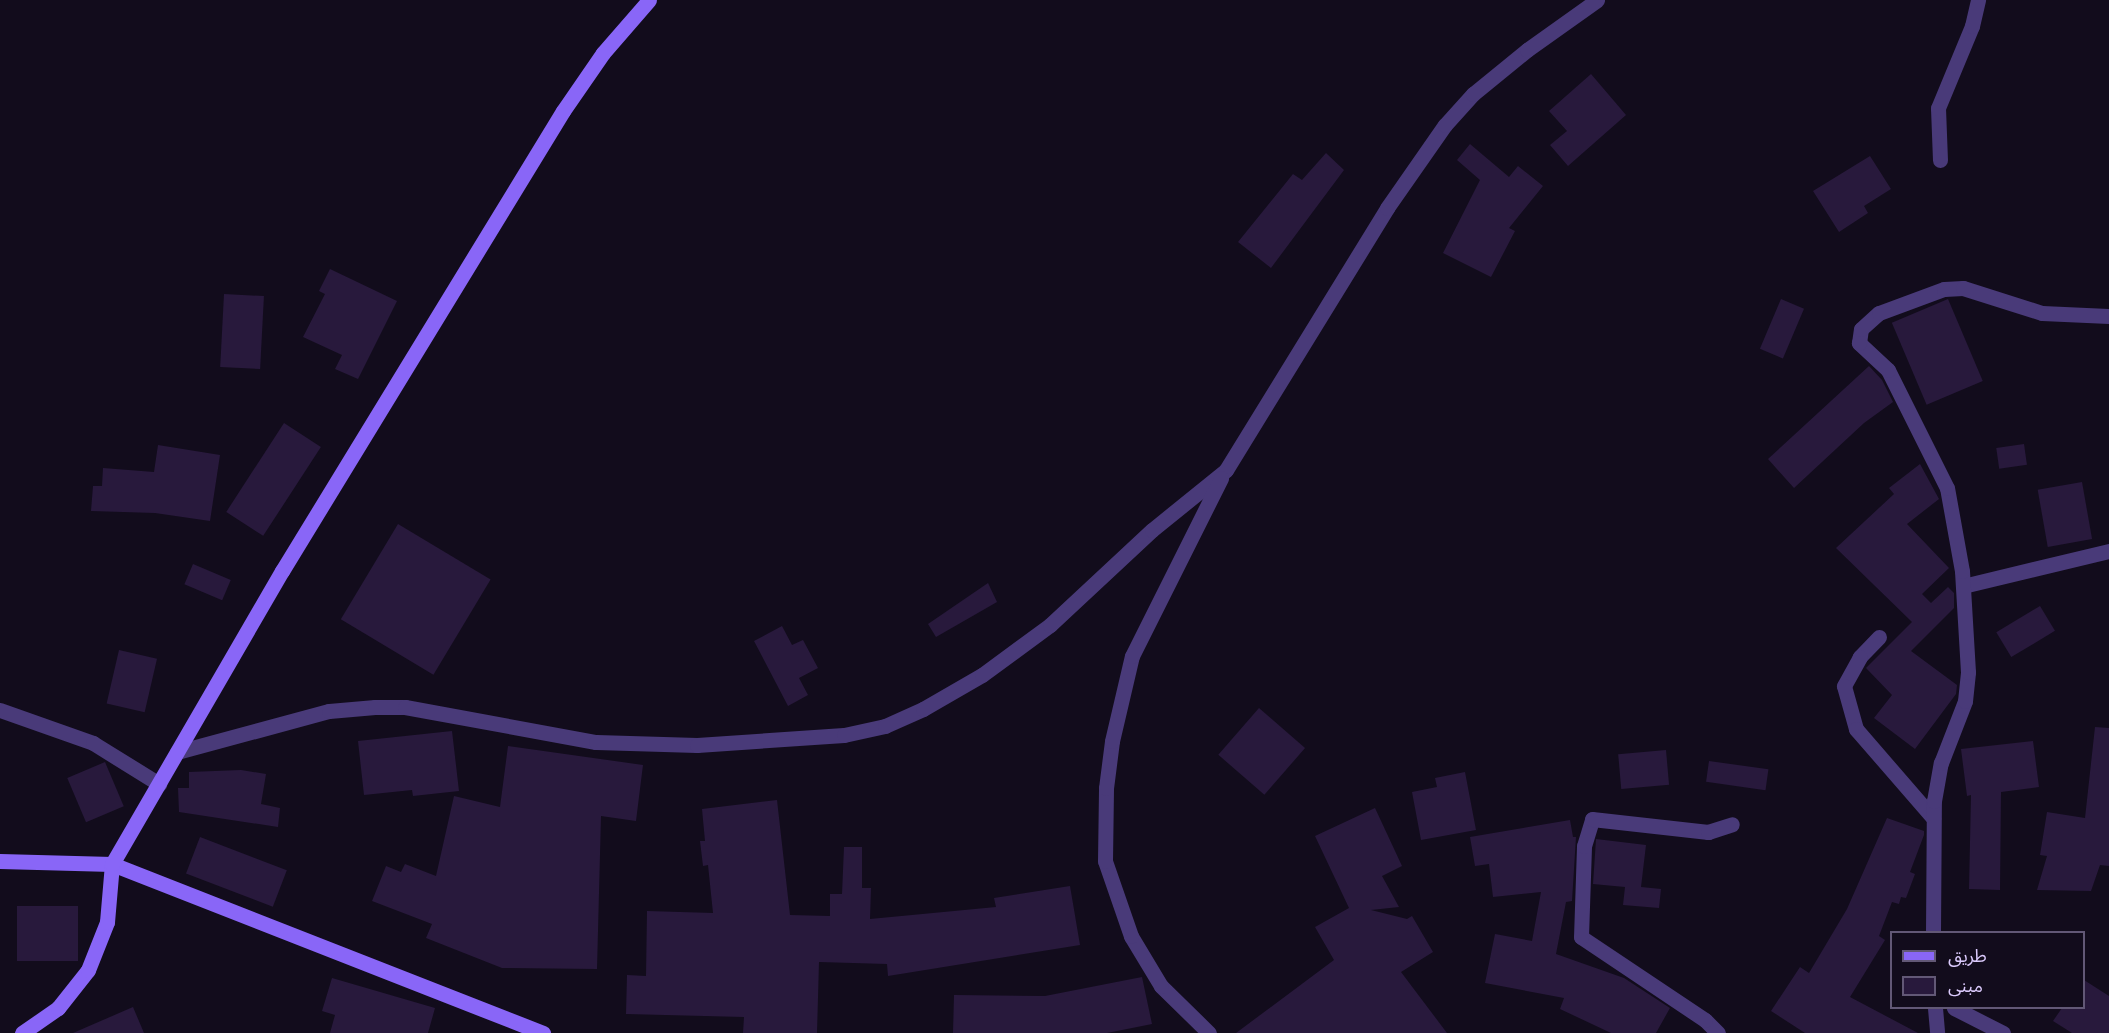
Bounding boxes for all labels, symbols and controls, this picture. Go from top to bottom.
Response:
legend [1890,931,2085,1009]
text: طريق [1948,945,1987,966]
text: مبنى [1948,975,1983,996]

